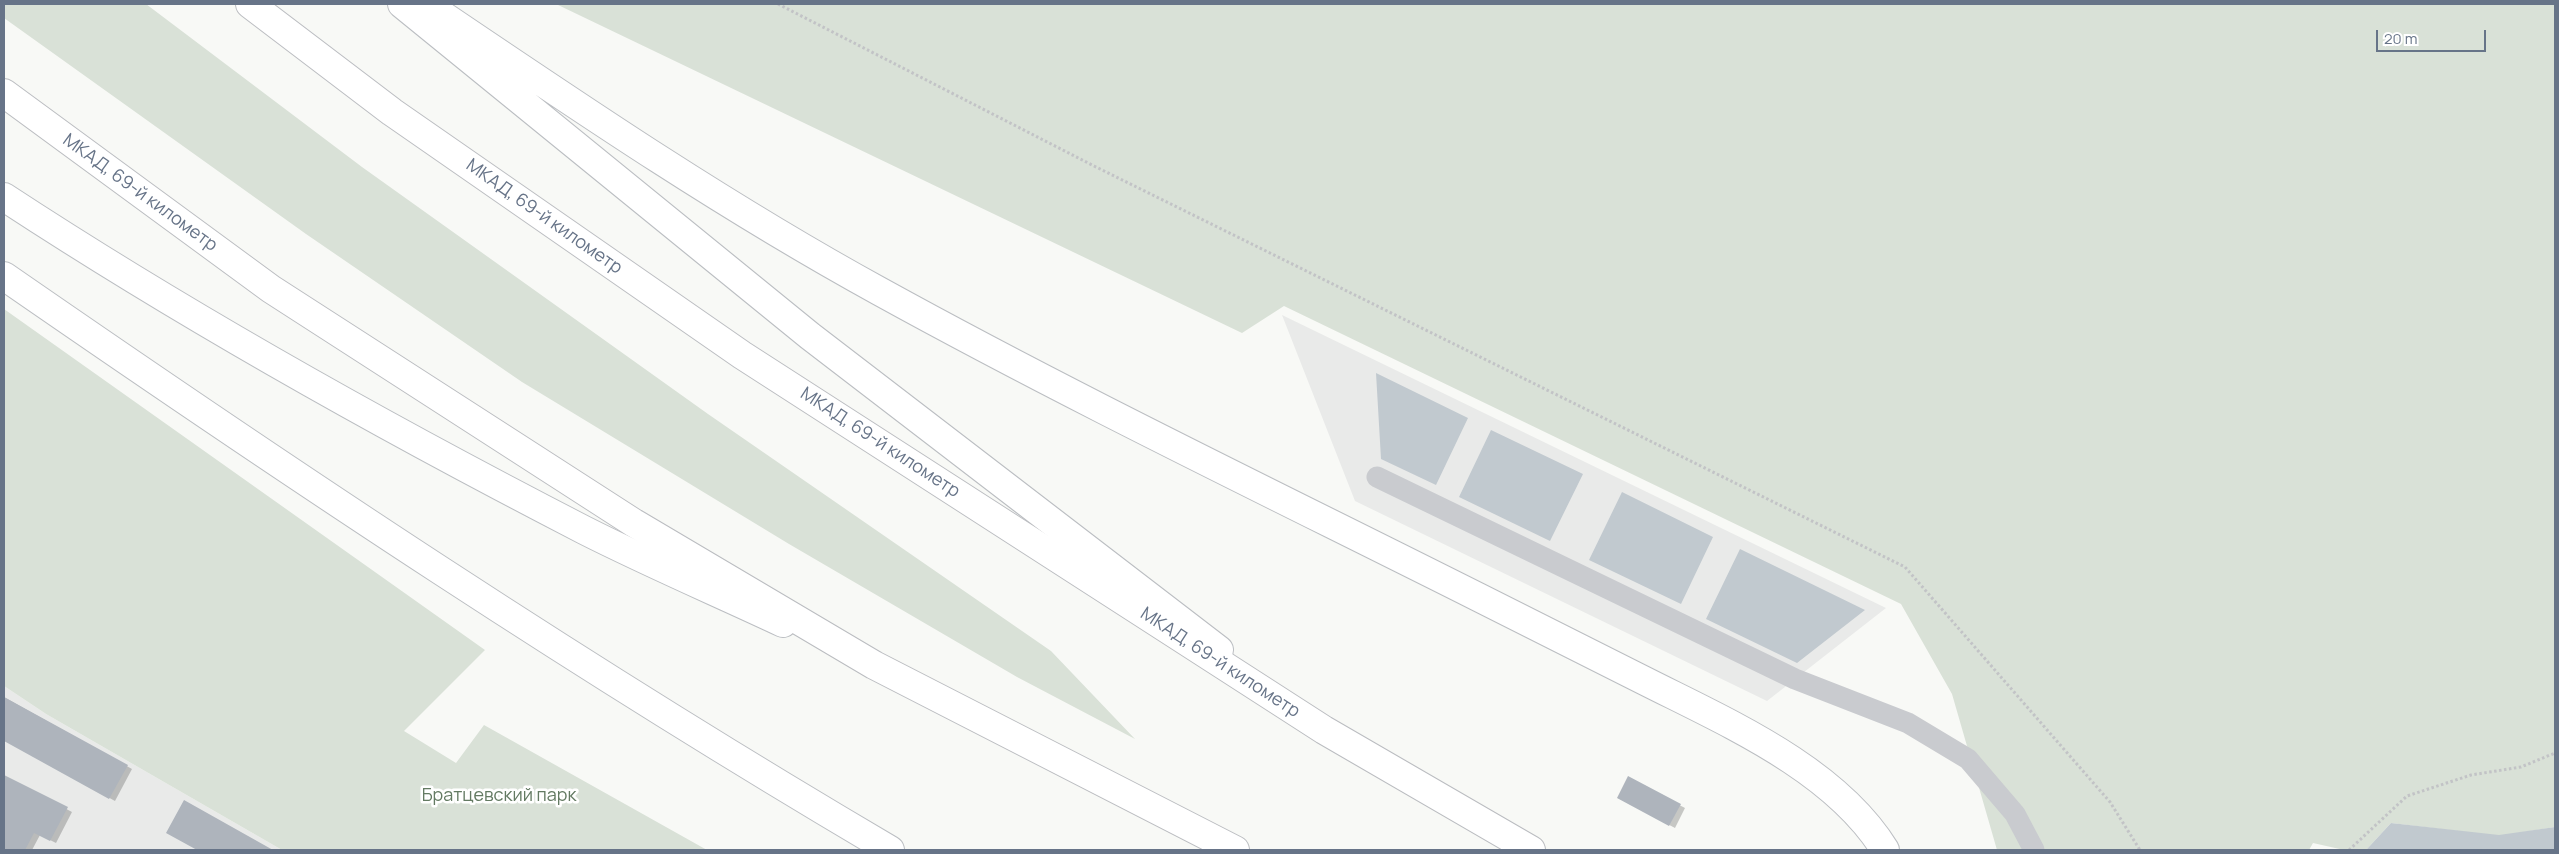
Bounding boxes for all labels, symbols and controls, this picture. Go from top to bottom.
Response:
scale bar [2379,20,2489,52]
text: 20 m [2384,28,2417,49]
street label: МКАД, 69-й километр [58,130,222,256]
street label: МКАД, 69-й километр [462,155,626,279]
street label: МКАД, 69-й километр [796,383,964,503]
street label: МКАД, 69-й километр [1136,603,1304,723]
park label: Братцевский парк [422,785,576,807]

